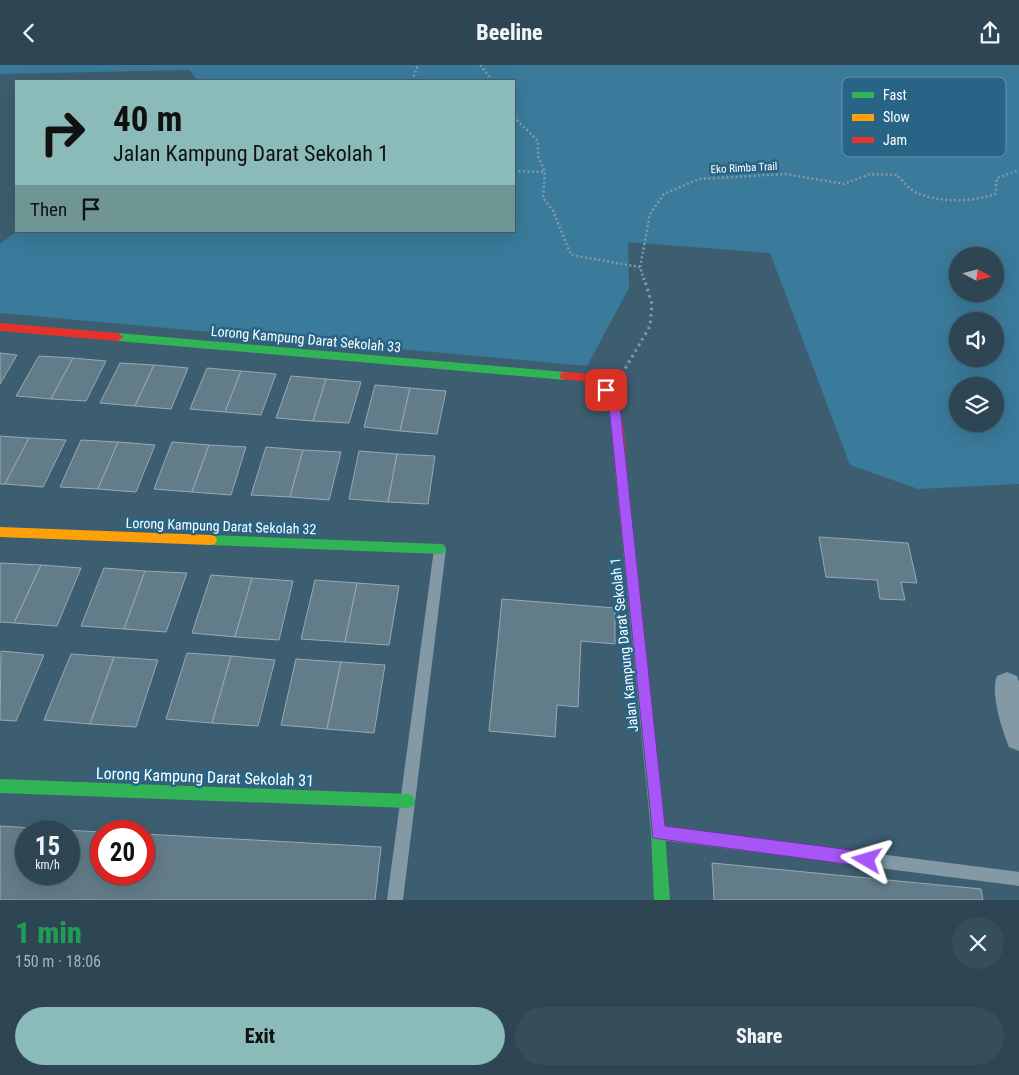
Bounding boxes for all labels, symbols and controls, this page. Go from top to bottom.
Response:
icon: back [15,19,43,47]
icon: share [976,19,1004,47]
text: Beeline [476,20,543,45]
legend [842,77,1006,157]
text: Fast [883,87,907,103]
text: 40 m [113,99,182,140]
icon: right [30,100,95,165]
text: Slow [883,109,910,125]
text: Jam [883,132,907,148]
text: Jalan Kampung Darat Sekolah 1 [113,141,389,166]
street label: Eko Rimba Trail [710,160,778,176]
icon: arrive [77,195,105,223]
text: Then [30,198,67,221]
north arrow [949,247,1004,303]
map controls [949,247,1004,432]
button: sound [949,312,1004,367]
street label: Lorong Kampung Darat Sekolah 33 [210,323,402,355]
pin [585,369,627,411]
icon: arrive [592,376,620,404]
button: layers [949,377,1004,432]
street label: Lorong Kampung Darat Sekolah 32 [125,515,317,537]
street label: Jalan Kampung Darat Sekolah 1 [607,557,641,733]
street label: Lorong Kampung Darat Sekolah 31 [96,764,314,790]
speed limit sign: 20 [90,820,155,885]
text: 15 [35,832,60,861]
position arrow [840,833,892,885]
text: km/h [35,858,60,872]
text: 1 min [15,915,82,950]
button: close [952,917,1004,969]
text: 150 m · 18:06 [15,952,101,971]
button: Exit [15,1007,505,1065]
button: Share [515,1007,1004,1065]

